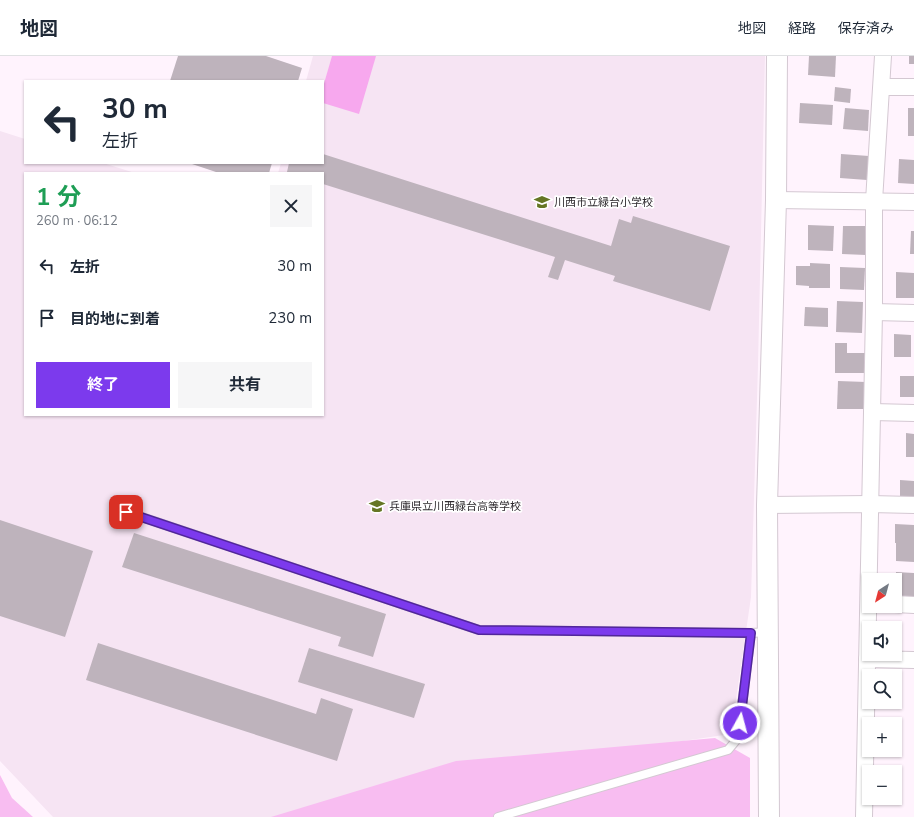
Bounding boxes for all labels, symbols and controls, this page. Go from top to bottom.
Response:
text: 地図 [20,16,58,42]
text: 地図 [738,19,766,38]
text: 経路 [788,19,816,38]
text: 保存済み [838,19,894,38]
text: 30 m [102,90,168,128]
icon: left [36,96,88,148]
text: 左折 [102,129,138,153]
text: 1 分 [36,181,81,213]
button: close [270,185,312,227]
school or university icon: 川西市立緑台小学校 [533,193,551,211]
place label: 川西市立緑台小学校 [554,195,653,210]
text: 260 m · 06:12 [36,212,118,230]
icon: left [36,255,58,277]
text: 30 m [277,256,312,276]
text: 左折 [70,257,100,277]
icon: arrive [36,307,58,329]
text: 230 m [268,308,312,328]
text: 目的地に到着 [70,309,160,329]
button: 終了 [36,362,170,408]
button: 共有 [178,362,312,408]
pin [109,495,143,529]
school or university icon: 兵庫県立川西緑台高等学校 [368,497,386,515]
place label: 兵庫県立川西緑台高等学校 [389,499,521,514]
icon: arrive [115,501,137,523]
north arrow [862,573,902,613]
map controls [862,573,902,805]
button: sound [862,621,902,661]
button: search [862,669,902,709]
position arrow [719,702,761,744]
button: + [862,717,902,757]
button: − [862,765,902,805]

